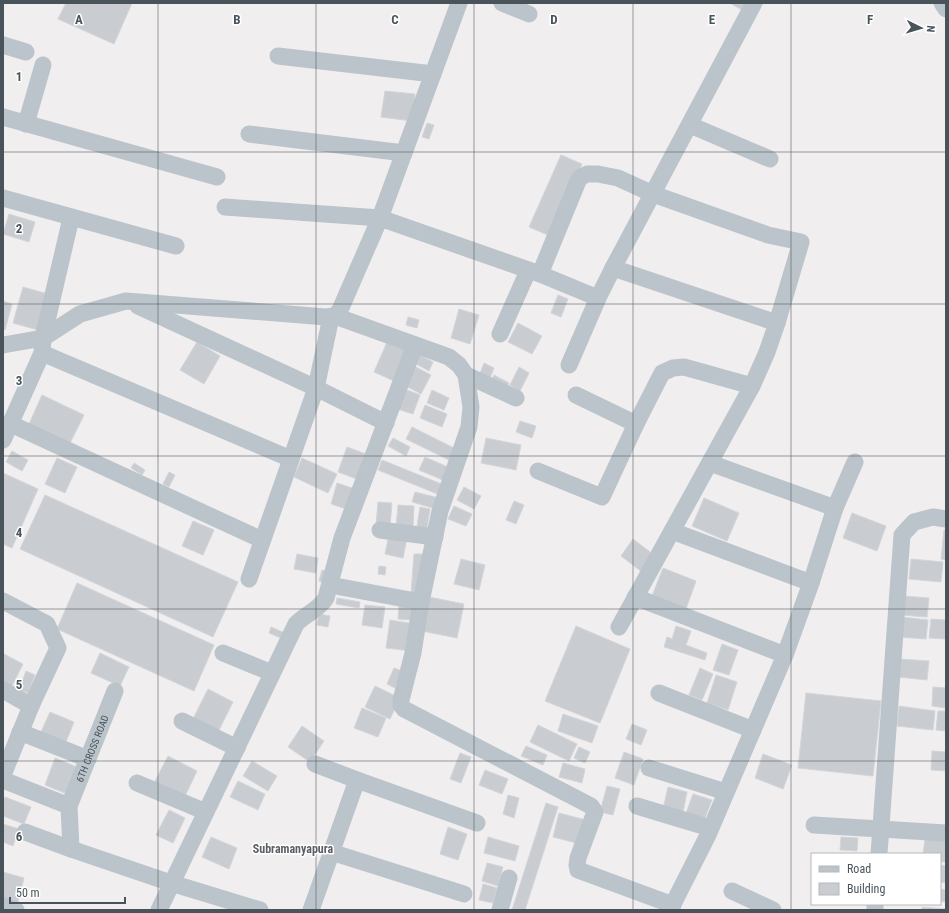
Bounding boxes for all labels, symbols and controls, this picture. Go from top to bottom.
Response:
north arrow [901,8,941,48]
text: A [75,12,83,27]
text: B [233,12,241,27]
text: C [391,12,399,27]
text: D [550,12,558,27]
text: E [709,12,716,27]
text: F [867,12,873,27]
text: N [924,25,937,33]
text: 1 [16,69,22,84]
text: 2 [16,221,23,236]
text: 3 [16,373,22,388]
text: 4 [16,525,23,540]
text: 5 [16,677,23,692]
street label: 6TH CROSS ROAD [74,713,110,783]
text: 6 [16,829,23,844]
district label: Subramanyapura [253,842,334,856]
legend [811,853,941,905]
text: Road [847,862,871,876]
scale bar [10,879,125,905]
text: Building [847,882,885,896]
text: 50 m [16,886,40,900]

